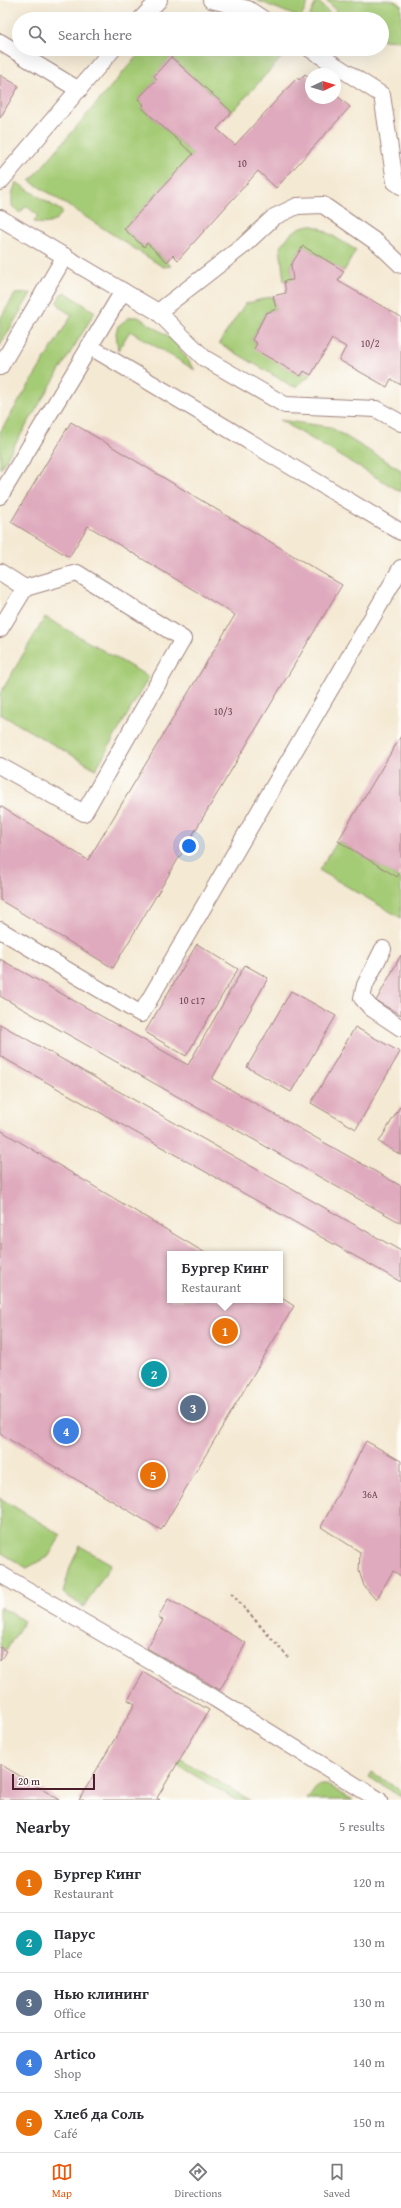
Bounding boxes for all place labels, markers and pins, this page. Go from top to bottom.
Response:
pin: 1 [212,1316,238,1346]
pin: 2 [141,1359,167,1389]
pin: 3 [180,1393,206,1423]
pin: 4 [53,1416,79,1446]
pin: 5 [140,1460,166,1490]

